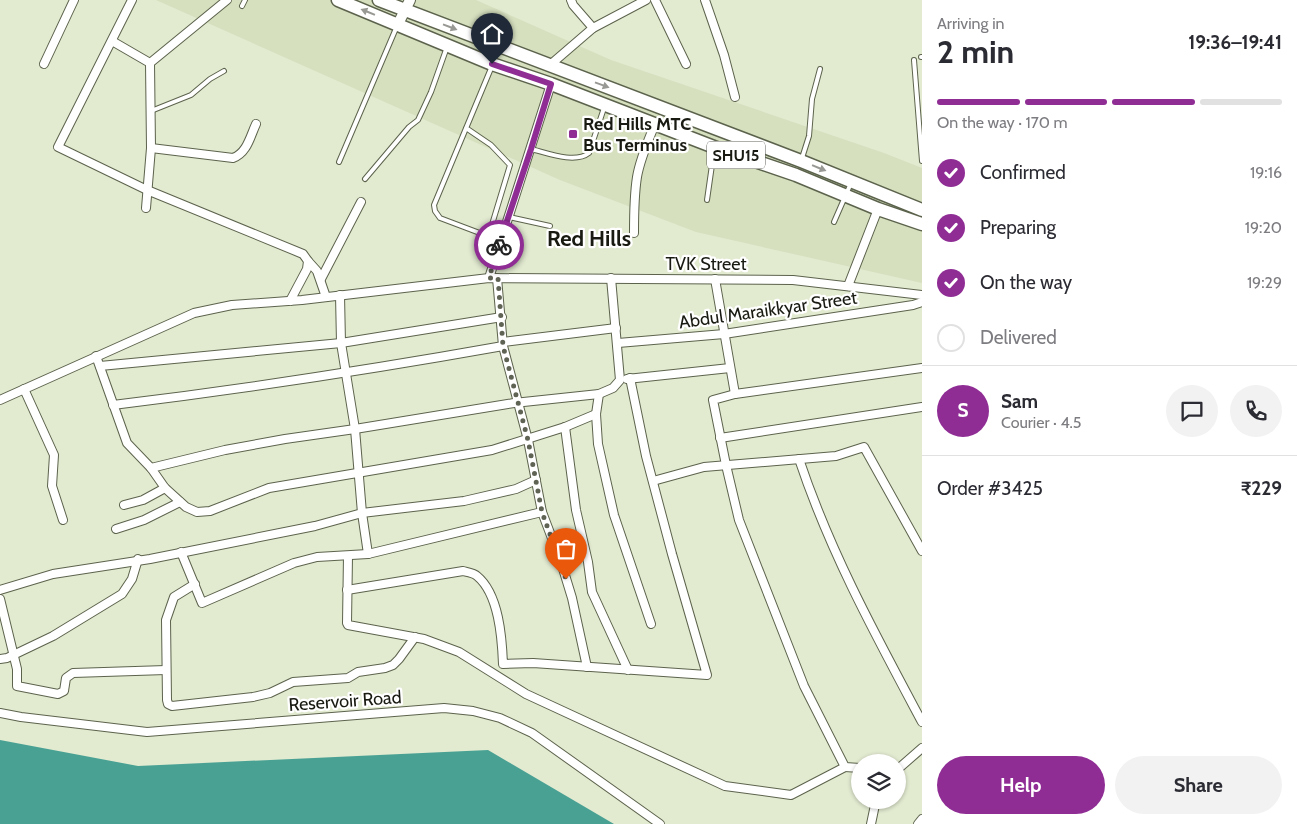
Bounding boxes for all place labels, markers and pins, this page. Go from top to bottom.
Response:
pin [471,13,513,64]
place label: Red Hills MTC Bus Terminus [583,113,691,156]
marker: Red Hills MTC Bus Terminus [567,128,579,140]
pin [545,528,587,579]

